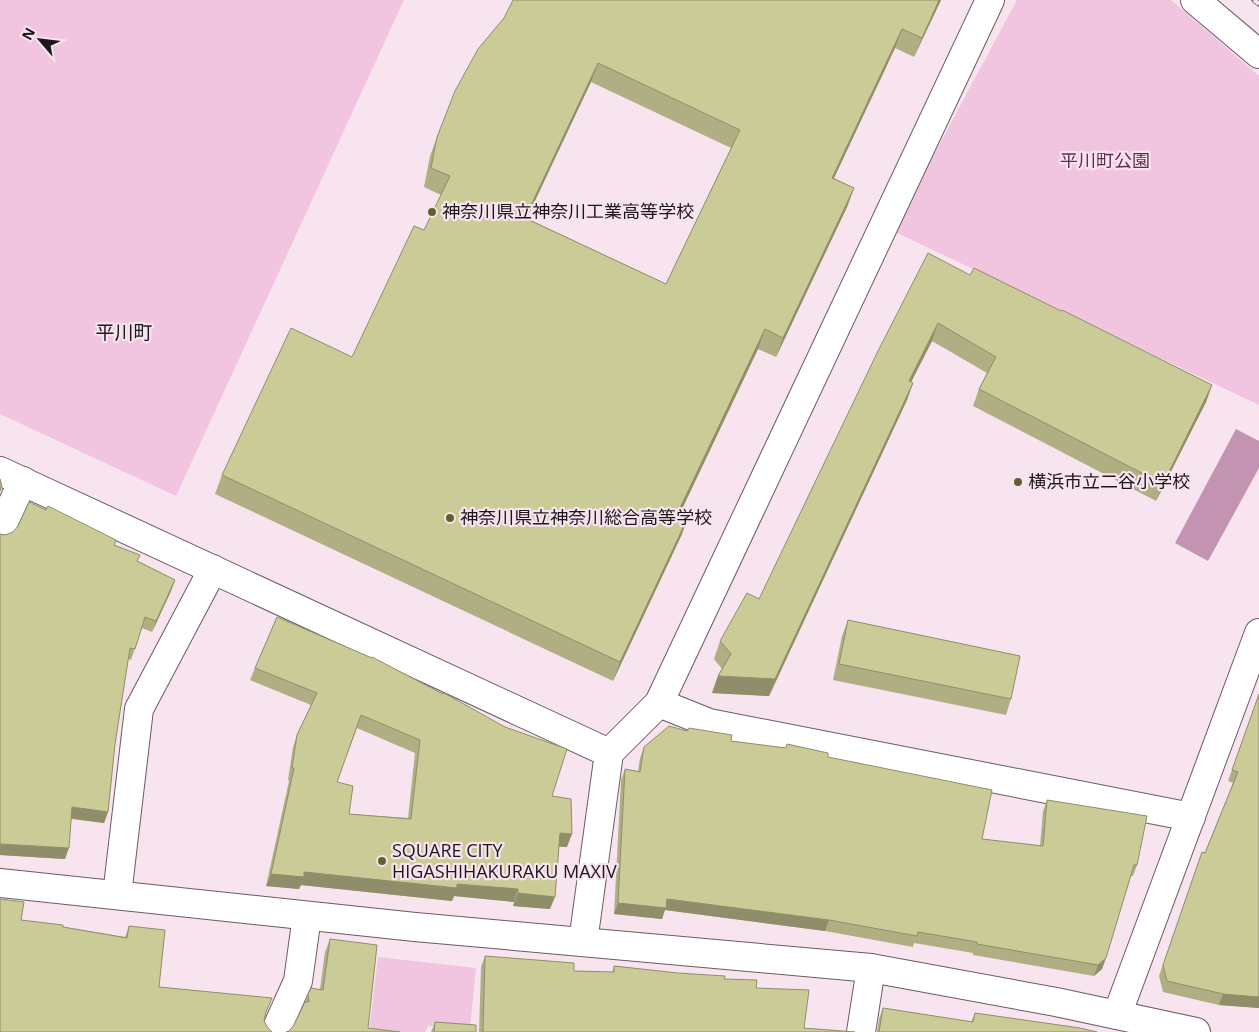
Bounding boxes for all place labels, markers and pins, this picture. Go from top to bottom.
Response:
place label: 神奈川県立神奈川工業高等学校 [442,199,694,223]
marker: 神奈川県立神奈川工業高等学校 [426,206,438,218]
place label: 横浜市立二谷小学校 [1028,469,1190,493]
marker: 横浜市立二谷小学校 [1012,476,1024,488]
place label: 神奈川県立神奈川総合高等学校 [460,505,712,529]
marker: 神奈川県立神奈川総合高等学校 [444,512,456,524]
place label: SQUARE CITY HIGASHIHAKURAKU MAXIV [392,838,617,883]
marker: SQUARE CITY HIGASHIHAKURAKU MAXIV [376,855,388,867]

